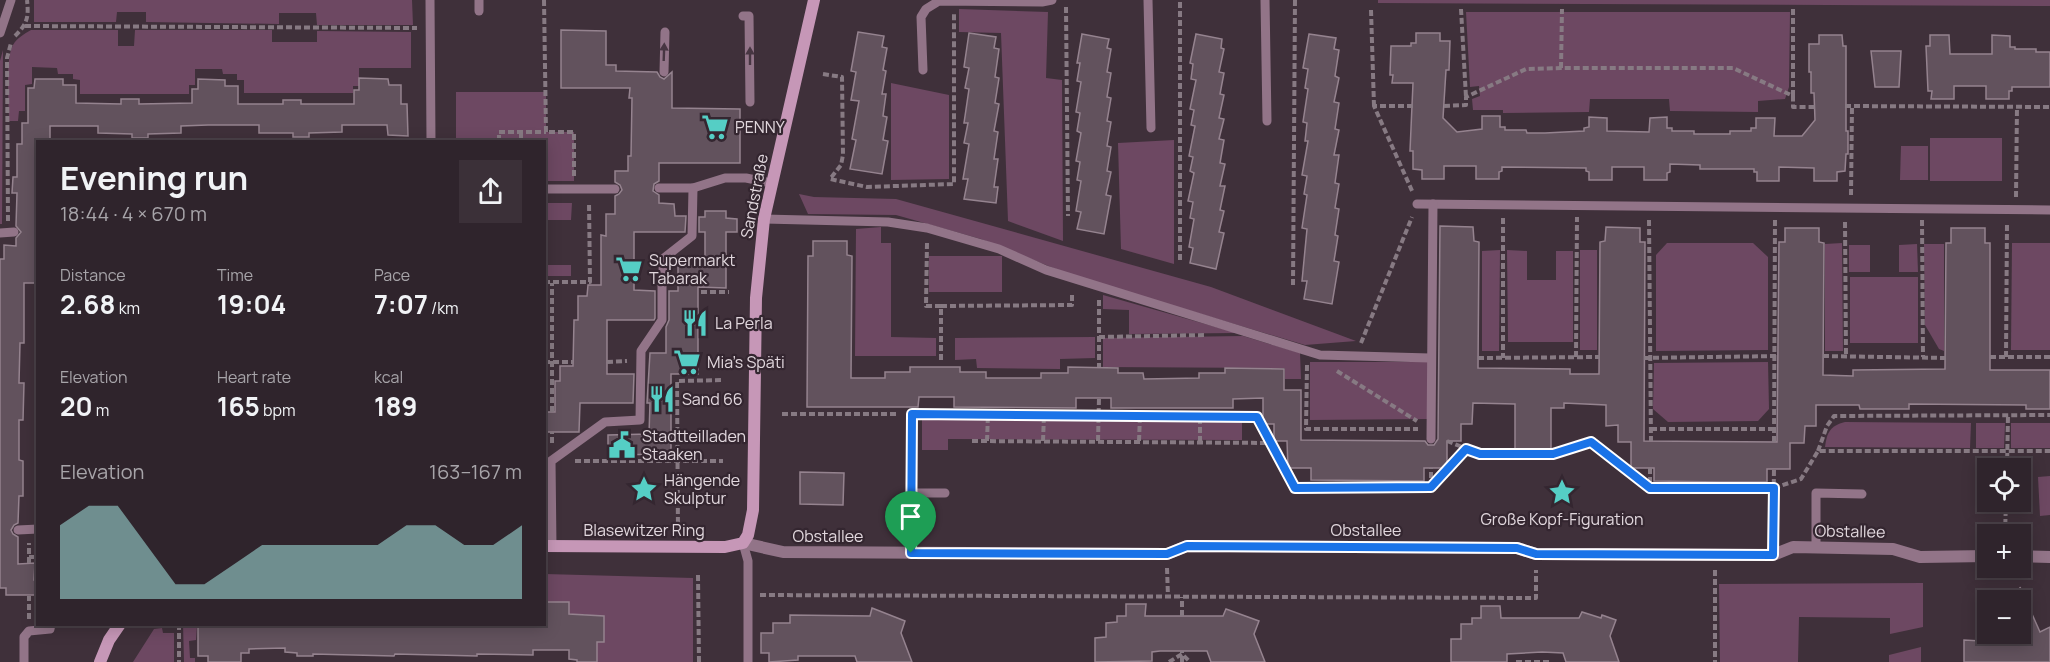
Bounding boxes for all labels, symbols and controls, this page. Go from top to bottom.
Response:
one-way arrow [660,42,669,61]
one-way arrow [745,46,755,65]
supermarket icon: PENNY [700,112,730,142]
place label: PENNY [735,116,785,138]
street label: Sandstraße [735,152,773,240]
text: Evening run [60,155,248,200]
button: share [459,160,522,223]
text: 18:44 · 4 × 670 m [60,200,207,227]
place label: Supermarkt Tabarak [649,249,736,289]
supermarket icon: Supermarkt Tabarak [614,254,644,284]
text: Distance [60,264,126,286]
text: Time [217,264,253,286]
text: Pace [374,264,410,286]
text: 2.68 [60,286,115,322]
text: 19:04 [217,286,286,322]
text: 7:07 [374,286,428,322]
text: km [115,297,140,319]
text: /km [428,297,459,319]
restaurant icon: La Perla [680,308,710,338]
place label: La Perla [715,312,773,334]
supermarket icon: Mia's Späti [672,347,702,377]
place label: Mia's Späti [707,351,785,373]
text: Elevation [60,366,128,388]
text: Heart rate [217,366,291,388]
text: kcal [374,366,403,388]
restaurant icon: Sand 66 [647,384,677,414]
text: 20 [60,388,93,424]
text: 165 [217,388,260,424]
text: 189 [374,388,417,424]
place label: Sand 66 [682,388,743,410]
text: m [93,399,109,421]
text: bpm [260,399,296,421]
place label: Stadtteilladen Staaken [642,425,746,465]
public building icon: Stadtteilladen Staaken [607,430,637,460]
text: Elevation [60,458,144,485]
text: 163–167 m [429,458,522,485]
map controls [1977,458,2031,644]
button: locate [1977,458,2031,512]
place label: Hängende Skulptur [664,469,740,509]
place icon: Hängende Skulptur [629,474,659,504]
place icon: Große Kopf-Figuration [1547,477,1577,507]
pin [885,491,936,553]
icon: arrive [894,500,927,533]
place label: Große Kopf-Figuration [1481,508,1643,530]
street label: Blasewitzer Ring [583,519,705,541]
street label: Obstallee [1331,519,1401,541]
street label: Obstallee [1814,519,1886,543]
button: + [1977,524,2031,578]
street label: Obstallee [793,525,863,547]
button: − [1977,590,2031,644]

